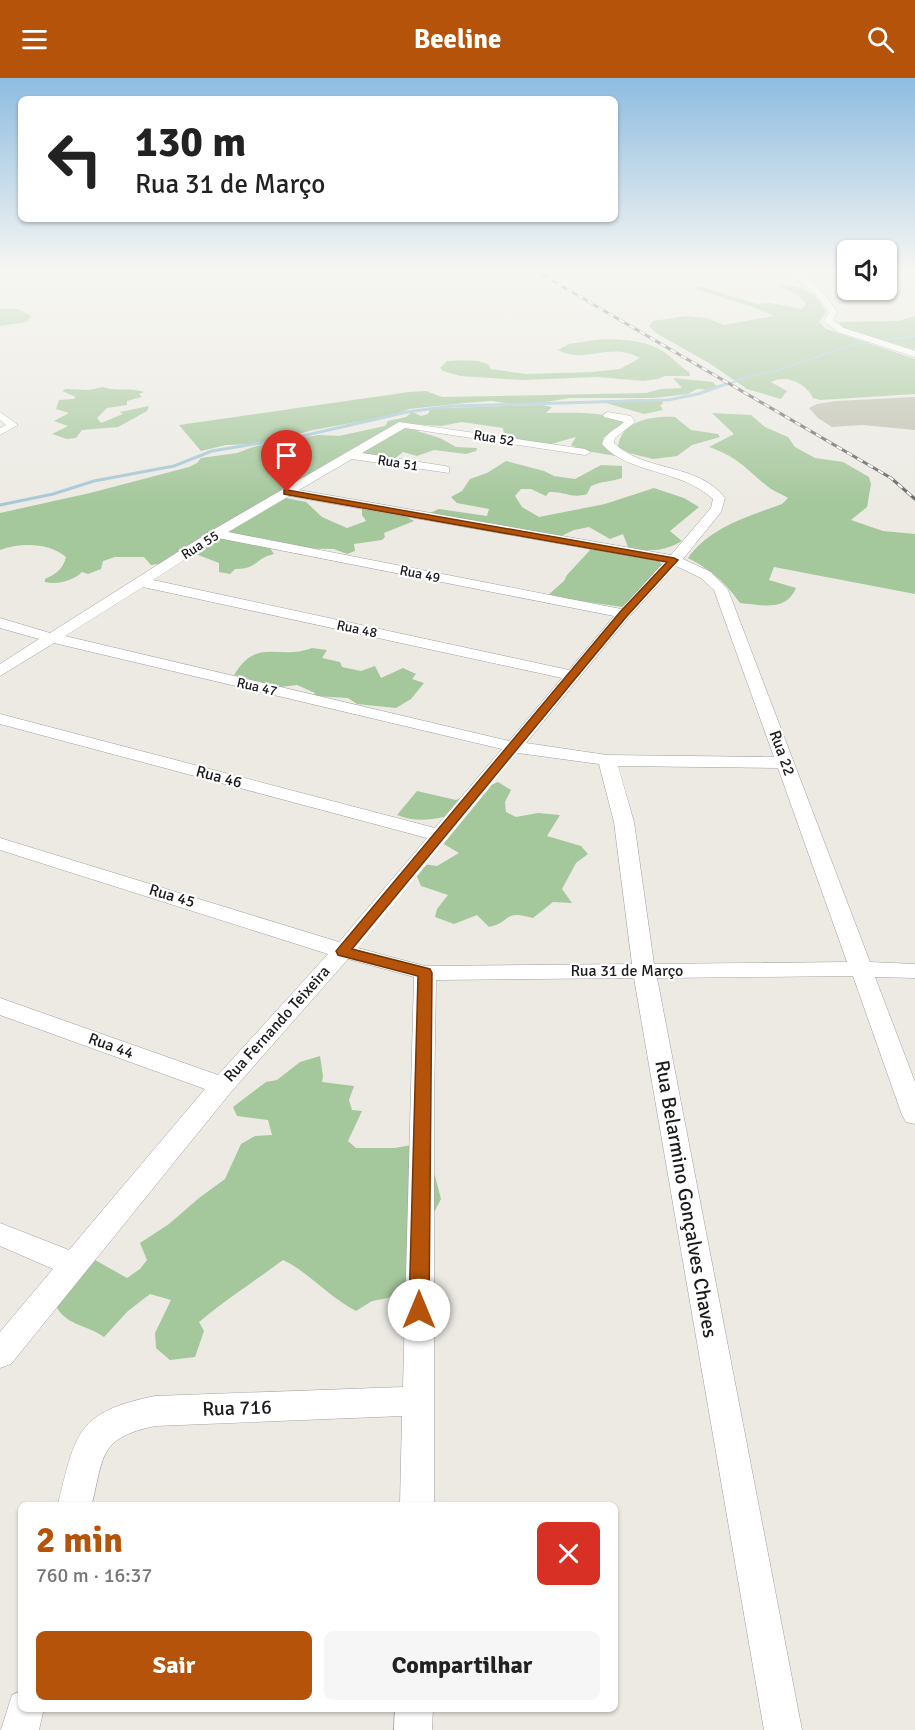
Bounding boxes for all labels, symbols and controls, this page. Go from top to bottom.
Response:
icon: menu [18,23,51,56]
text: Beeline [414,23,501,56]
icon: search [864,23,897,56]
text: 130 m [135,117,246,168]
icon: left [36,120,114,198]
text: Rua 31 de Março [135,168,325,201]
map controls [837,240,897,300]
button: sound [837,240,897,300]
street label: Rua 52 [472,426,516,450]
pin [261,430,312,492]
icon: arrive [270,439,303,472]
street label: Rua 51 [376,451,420,475]
street label: Rua 55 [178,527,222,563]
street label: Rua 49 [398,562,442,586]
street label: Rua 48 [335,616,379,642]
street label: Rua 47 [235,674,279,700]
street label: Rua 22 [765,728,799,778]
street label: Rua 46 [194,761,244,793]
street label: Rua 45 [147,880,197,912]
street label: Rua 31 de Março [571,961,683,981]
street label: Rua Fernando Teixeira [220,962,334,1086]
street label: Rua 44 [86,1029,137,1064]
street label: Rua Belarmino Gonçalves Chaves [649,1058,723,1340]
position arrow [387,1278,451,1342]
street label: Rua 716 [202,1394,272,1422]
text: 2 min [36,1518,123,1563]
button: close [537,1522,600,1585]
text: 760 m · 16:37 [36,1563,152,1588]
button: Sair [36,1631,312,1700]
button: Compartilhar [324,1631,600,1700]

